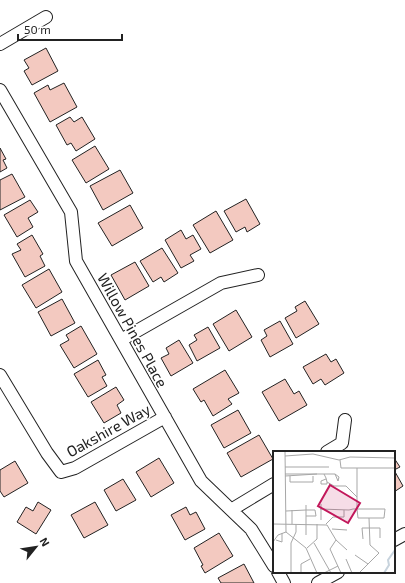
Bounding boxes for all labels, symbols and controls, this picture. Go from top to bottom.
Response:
scale bar [18,16,122,42]
text: 50 m [24,22,51,36]
street label: Willow Pines Place [94,270,172,390]
street label: Oakshire Way [63,400,153,460]
inset map [273,451,395,573]
north arrow [16,527,56,567]
text: N [37,535,53,548]

